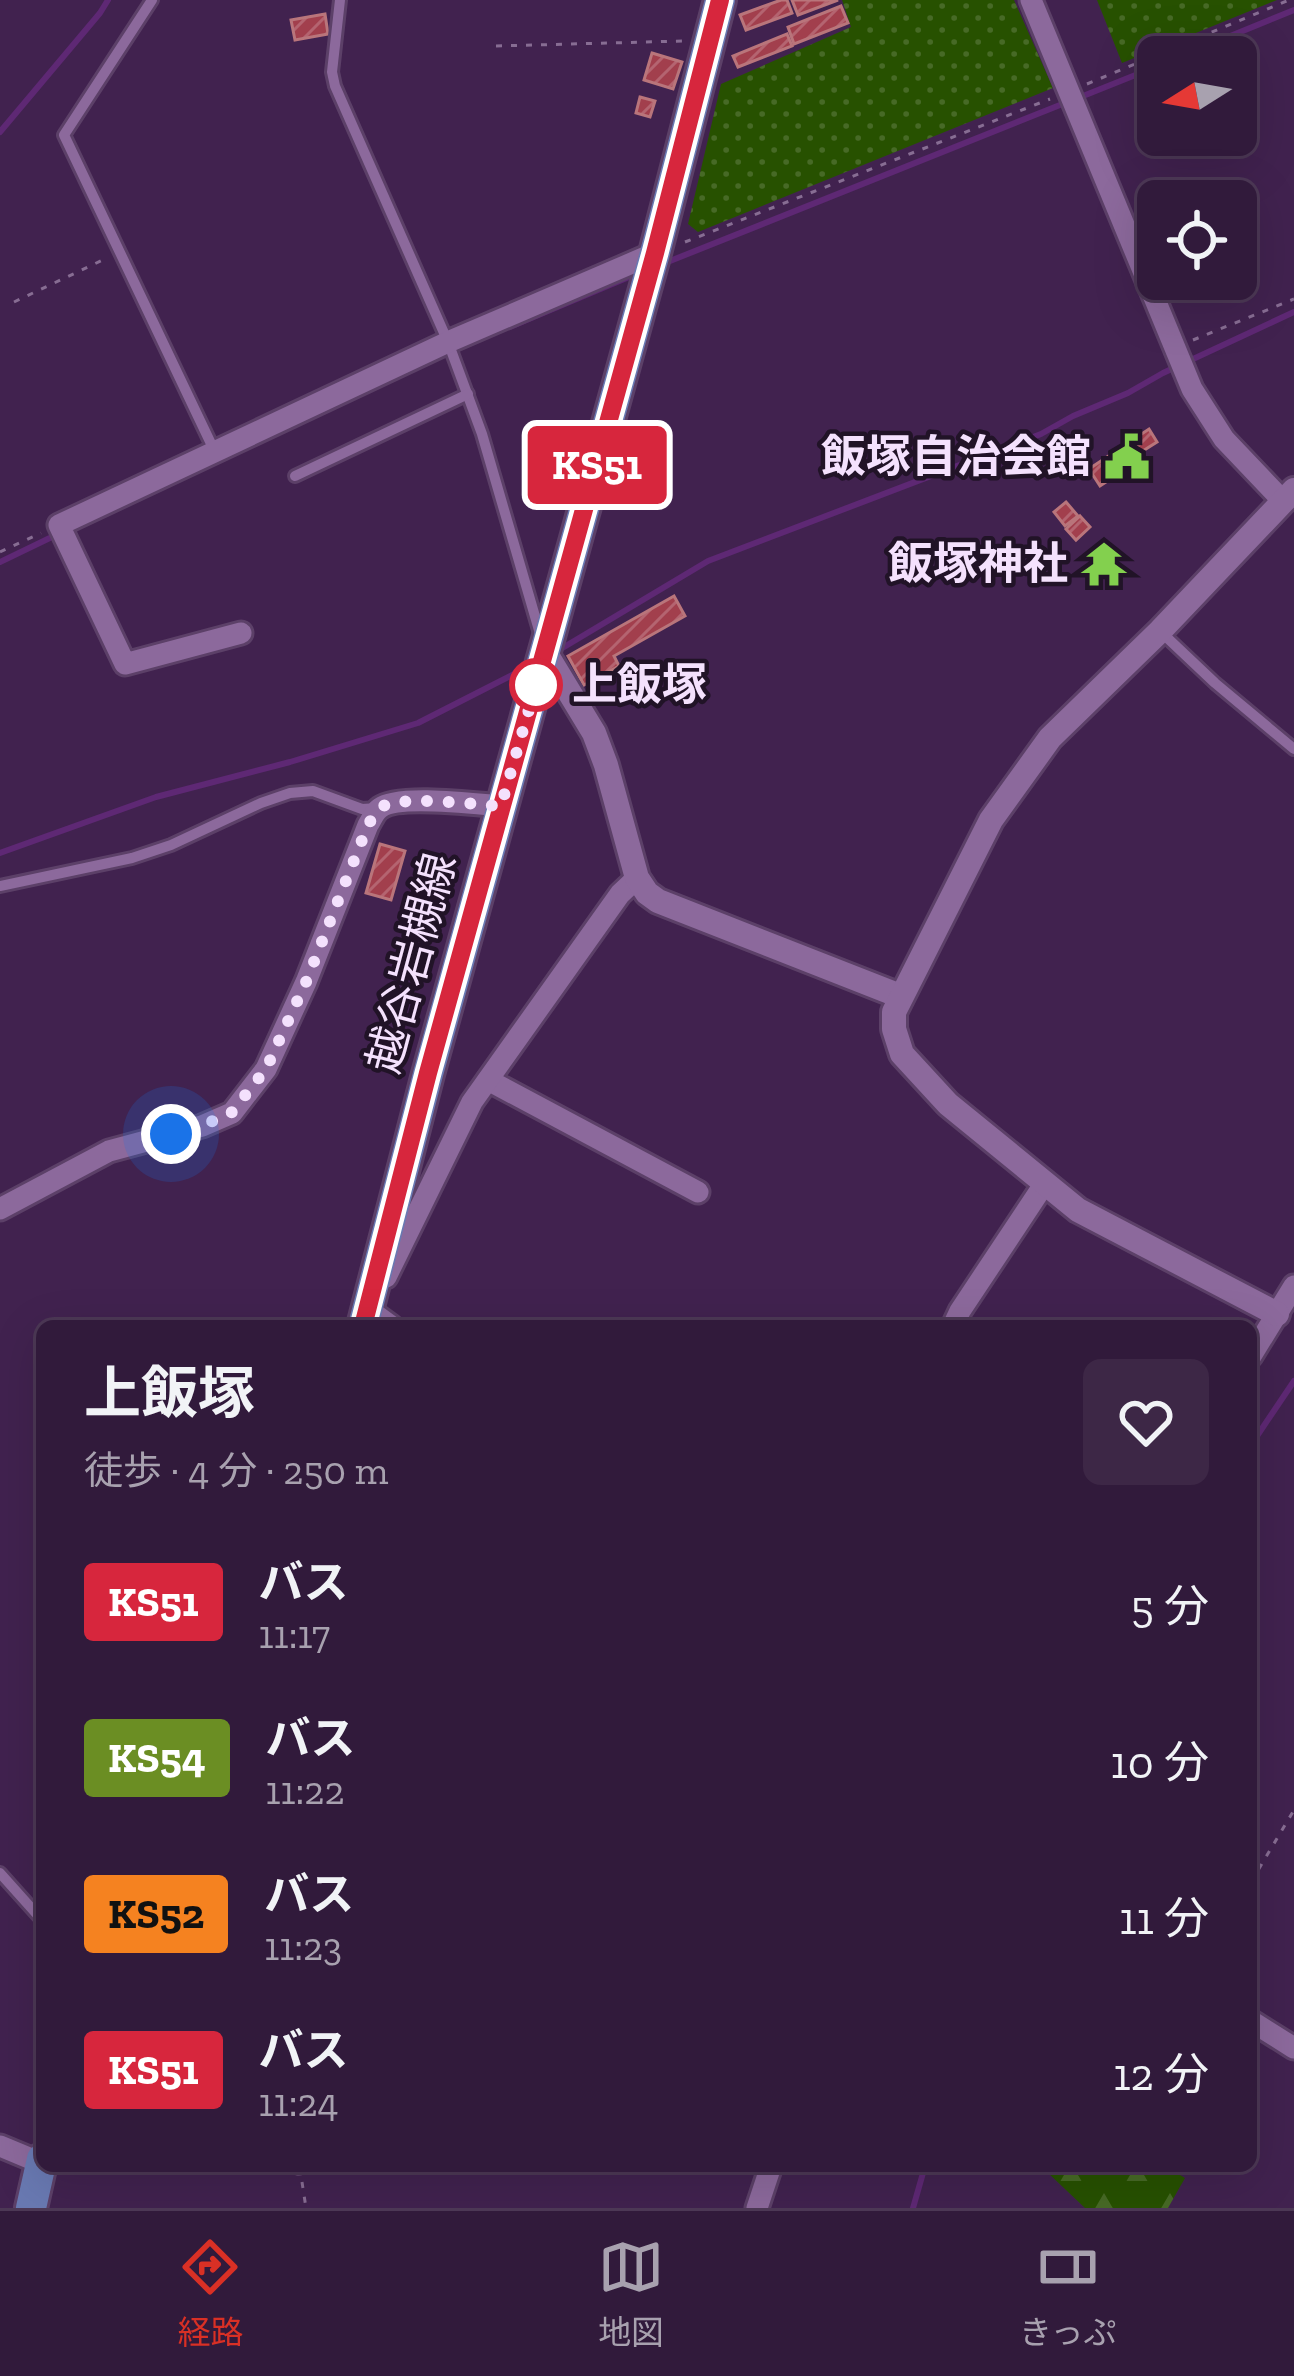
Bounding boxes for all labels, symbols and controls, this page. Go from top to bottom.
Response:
north arrow [1137,36,1257,156]
map controls [1137,36,1257,300]
button: locate [1137,180,1257,300]
line badge: KS51 [513,426,681,504]
place label: 飯塚自治会館 [821,430,1091,484]
public building icon: 飯塚自治会館 [1102,432,1152,482]
text: KS51 [552,439,642,490]
place label: 飯塚神社 [888,537,1068,591]
temple icon: 飯塚神社 [1079,539,1129,589]
place label: 上飯塚 [572,658,707,712]
marker: 上飯塚 [511,660,561,710]
street label: 越谷岩槻線 [357,847,467,1079]
your location [141,1104,201,1164]
text: 上飯塚 [84,1359,255,1428]
button: heart [1083,1359,1209,1485]
text: 徒歩 · 4 分 · 250 m [84,1447,388,1494]
text: バス [259,1556,349,1610]
text: KS51 [108,1576,199,1627]
text: 5 分 [1131,1580,1209,1634]
text: 11:17 [259,1611,330,1658]
text: バス [266,1712,356,1766]
text: KS54 [108,1732,206,1783]
text: 10 分 [1111,1736,1209,1790]
text: 11:22 [266,1767,345,1814]
text: バス [264,1868,354,1922]
text: KS52 [108,1888,204,1939]
text: 11 分 [1119,1892,1209,1946]
text: 11:23 [264,1923,342,1970]
text: バス [259,2024,349,2078]
text: KS51 [108,2044,199,2095]
text: 12 分 [1113,2048,1209,2102]
text: 11:24 [259,2079,338,2126]
tab: 経路 [177,2234,243,2354]
tab: 地図 [598,2234,664,2354]
tab: きっぷ [1019,2234,1117,2354]

